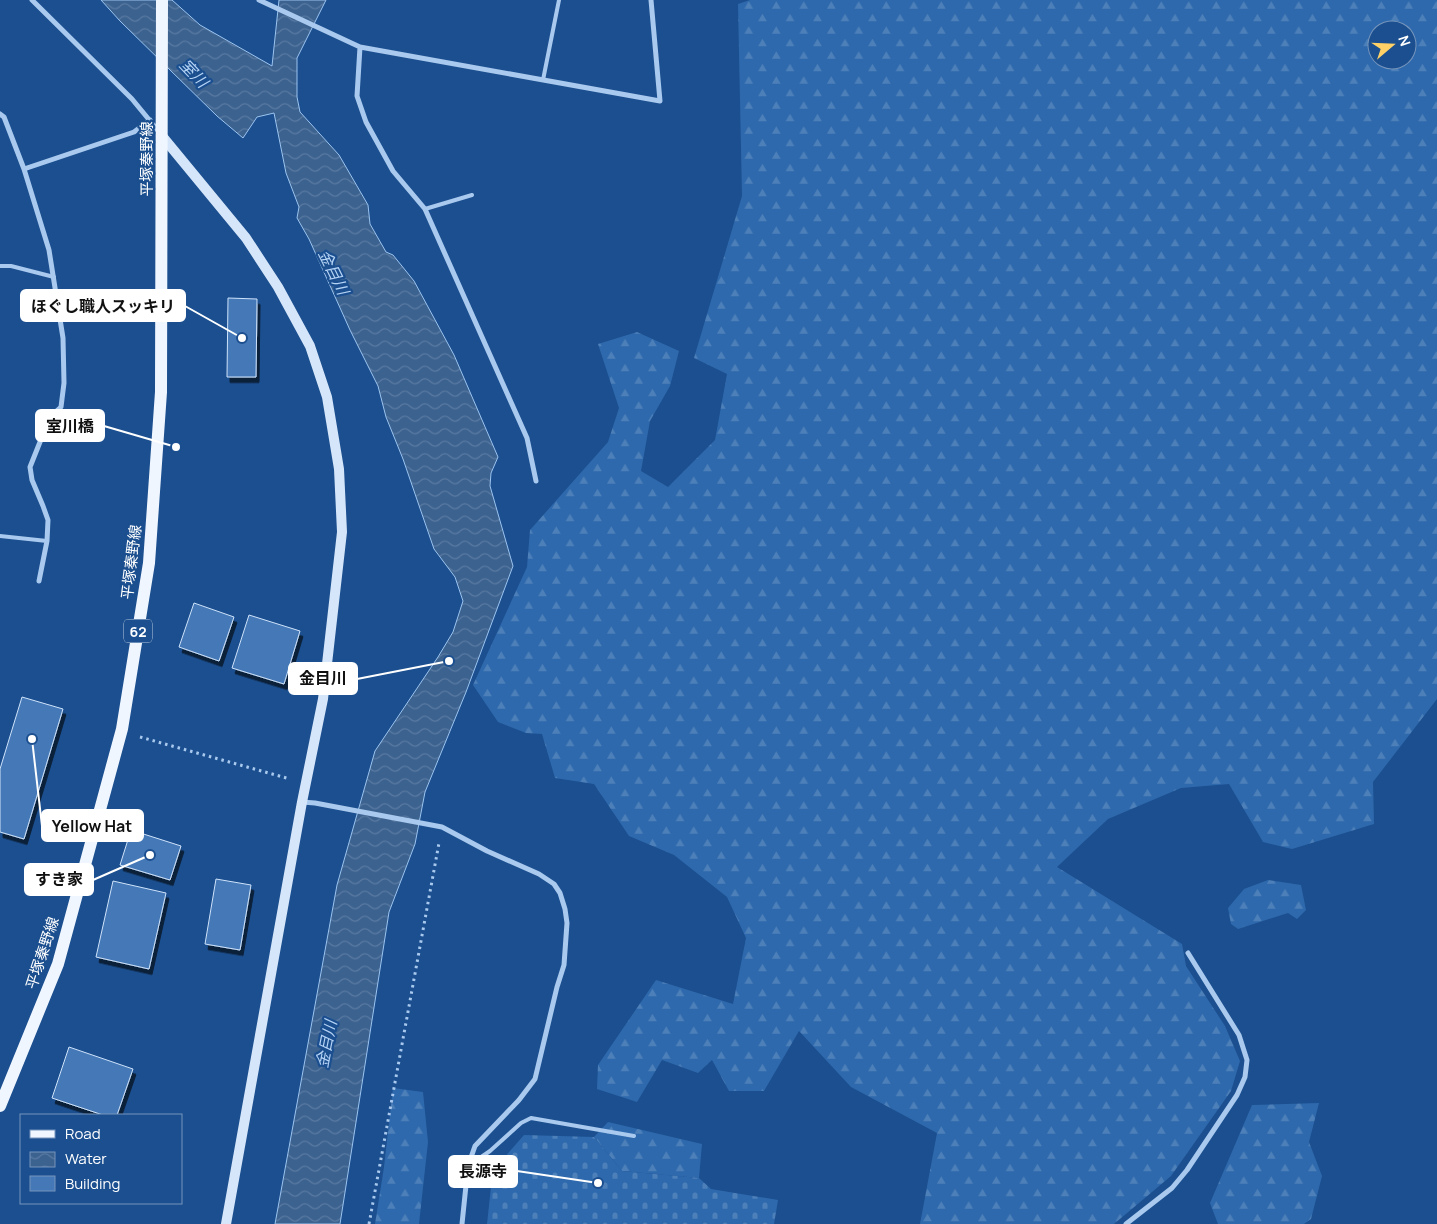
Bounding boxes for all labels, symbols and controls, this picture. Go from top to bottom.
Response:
north arrow [1367,20,1417,70]
text: N [1394,33,1415,48]
water label: 室川 [175,54,214,94]
street label: 平塚秦野線 [136,121,157,197]
water label: 金目川 [314,246,355,300]
callout: ほぐし職人スッキリ [21,290,185,321]
text: ほぐし職人スッキリ [31,295,175,317]
callout: 室川橋 [36,410,104,441]
text: 室川橋 [46,415,94,437]
street label: 平塚秦野線 [116,523,146,601]
road number: 62 [124,620,152,642]
callout: 金目川 [289,663,357,694]
text: 金目川 [299,667,347,689]
callout: Yellow Hat [42,810,143,841]
text: Yellow Hat [52,815,132,837]
callout: すき家 [25,864,93,895]
text: すき家 [35,868,83,890]
street label: 平塚秦野線 [20,914,64,992]
water label: 金目川 [311,1016,342,1070]
legend [20,1114,182,1204]
text: Road [65,1123,101,1144]
text: Water [65,1148,107,1169]
callout: 長源寺 [449,1156,517,1187]
text: 長源寺 [459,1160,507,1182]
text: Building [65,1173,120,1194]

